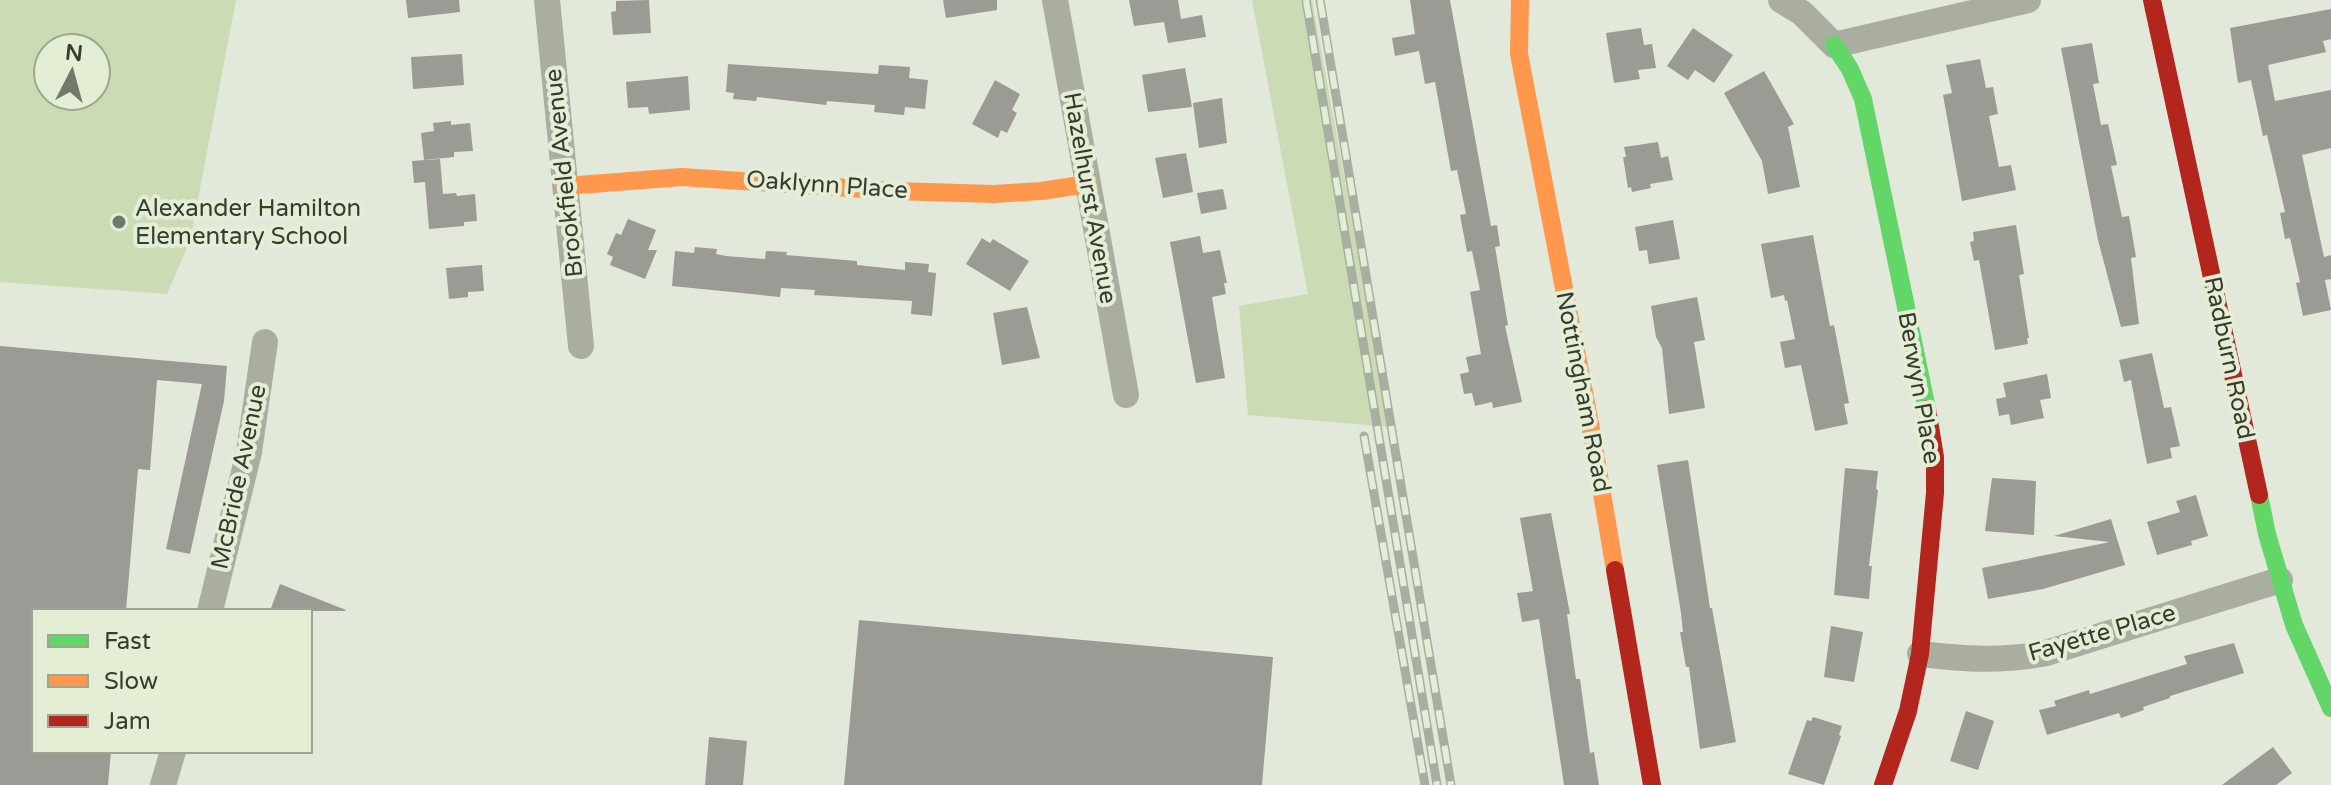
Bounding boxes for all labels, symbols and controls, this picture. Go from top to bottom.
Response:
north arrow [32,32,112,112]
text: N [64,39,84,67]
street label: Brookfield Avenue [539,67,589,279]
street label: Hazelhurst Avenue [1057,90,1123,306]
street label: Oaklynn Place [745,165,909,205]
place label: Alexander Hamilton Elementary School [135,194,361,251]
marker: Alexander Hamilton Elementary School [110,213,128,231]
street label: Radburn Road [2198,274,2260,442]
street label: Nottingham Road [1549,289,1617,495]
street label: Berwyn Place [1891,310,1947,466]
street label: McBride Avenue [205,382,273,572]
street label: Fayette Place [2025,598,2179,668]
legend [32,609,312,753]
text: Fast [104,627,151,656]
text: Slow [104,667,158,696]
text: Jam [104,707,151,736]

